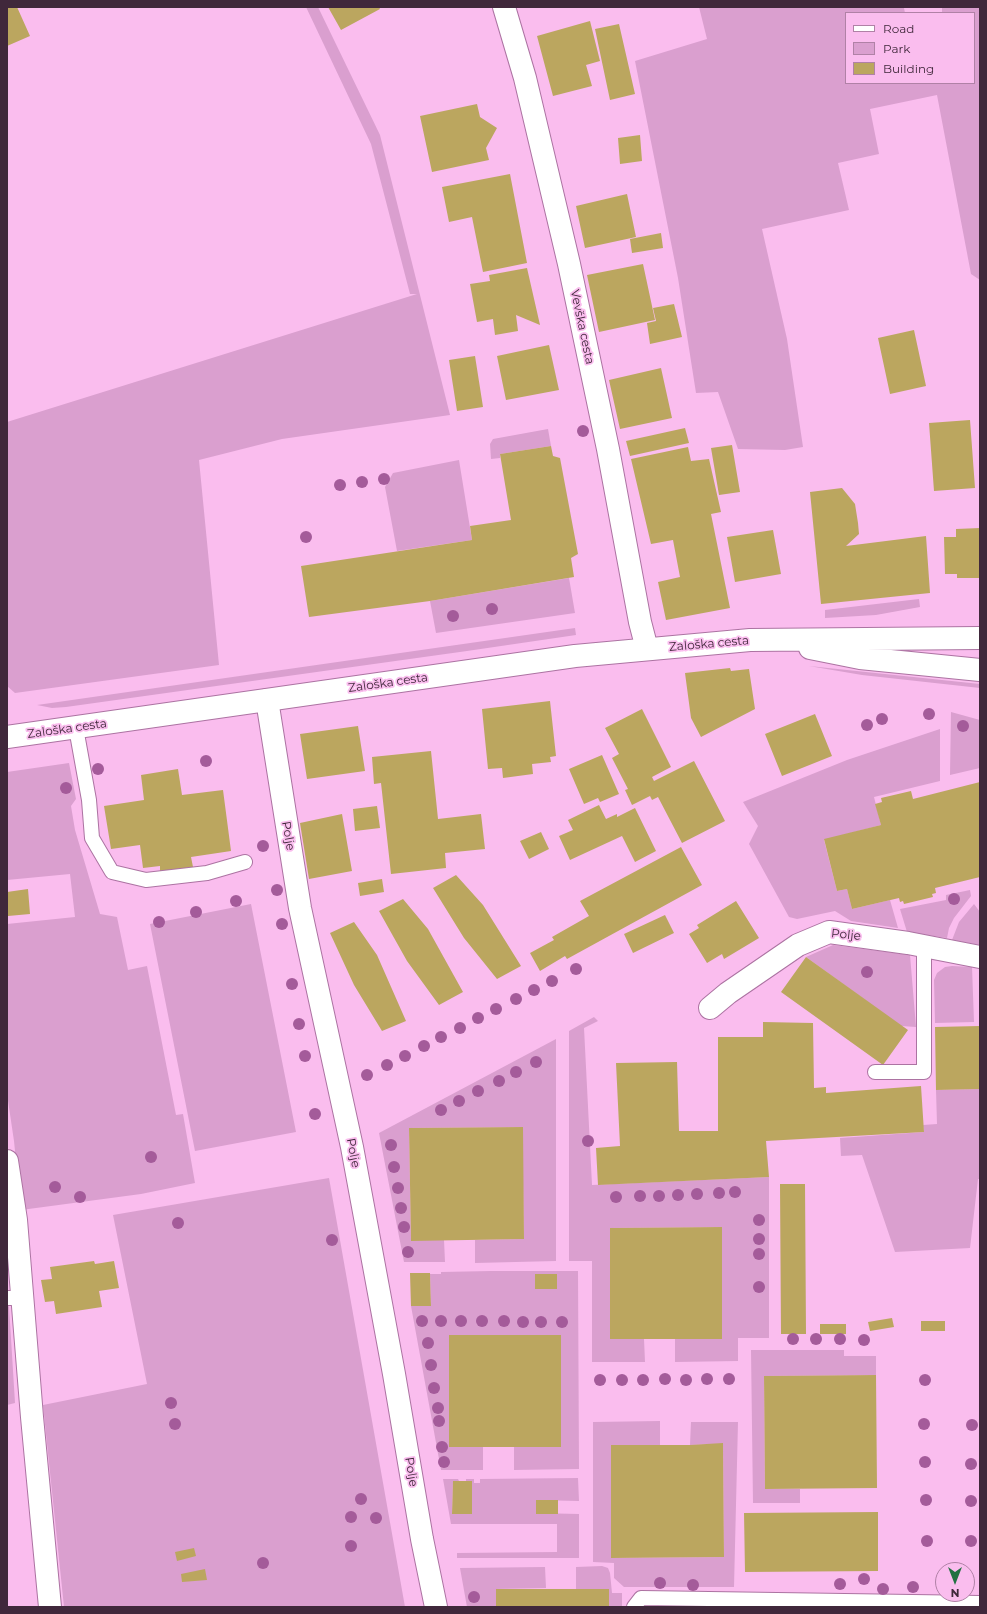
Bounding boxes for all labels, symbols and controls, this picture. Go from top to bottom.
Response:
legend [845,12,975,84]
text: Road [883,21,914,36]
text: Park [883,41,910,56]
text: Building [883,61,934,76]
street label: Vevška cesta [567,288,597,366]
street label: Zaloška cesta [668,633,750,655]
street label: Zaloška cesta [347,670,429,696]
street label: Zaloška cesta [26,716,108,742]
street label: Polje [278,820,298,852]
street label: Polje [830,926,862,944]
street label: Polje [343,1137,363,1169]
street label: Polje [402,1456,420,1488]
north arrow [935,1562,975,1602]
text: N [951,1586,959,1600]

